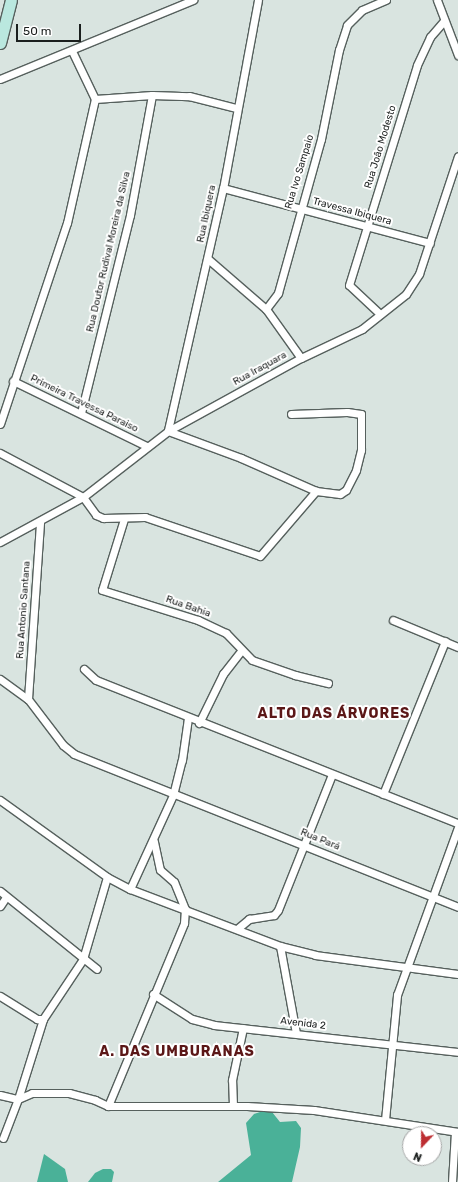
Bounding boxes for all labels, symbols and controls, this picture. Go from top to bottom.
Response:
scale bar [18,16,83,42]
text: 50 m [23,24,51,38]
street label: Rua João Modesto [363,104,399,190]
street label: Rua Ivo Sampaio [283,133,317,211]
street label: Rua Doutor Rudival Moreira da Silva [85,170,133,334]
street label: Rua Ibiquera [195,184,219,244]
street label: Travessa Ibiquera [311,196,393,228]
street label: Rua Iraquara [231,349,289,389]
street label: Primeira Travessa Paraiso [28,373,140,435]
street label: Rua Antonio Santana [15,561,33,659]
street label: Rua Bahia [164,594,212,620]
district label: ALTO DAS ÁRVORES [257,706,411,722]
street label: Rua Pará [298,827,342,853]
street label: Avenida 2 [280,1015,326,1033]
district label: A. DAS UMBURANAS [99,1044,255,1060]
north arrow [402,1126,442,1166]
text: N [412,1149,424,1164]

